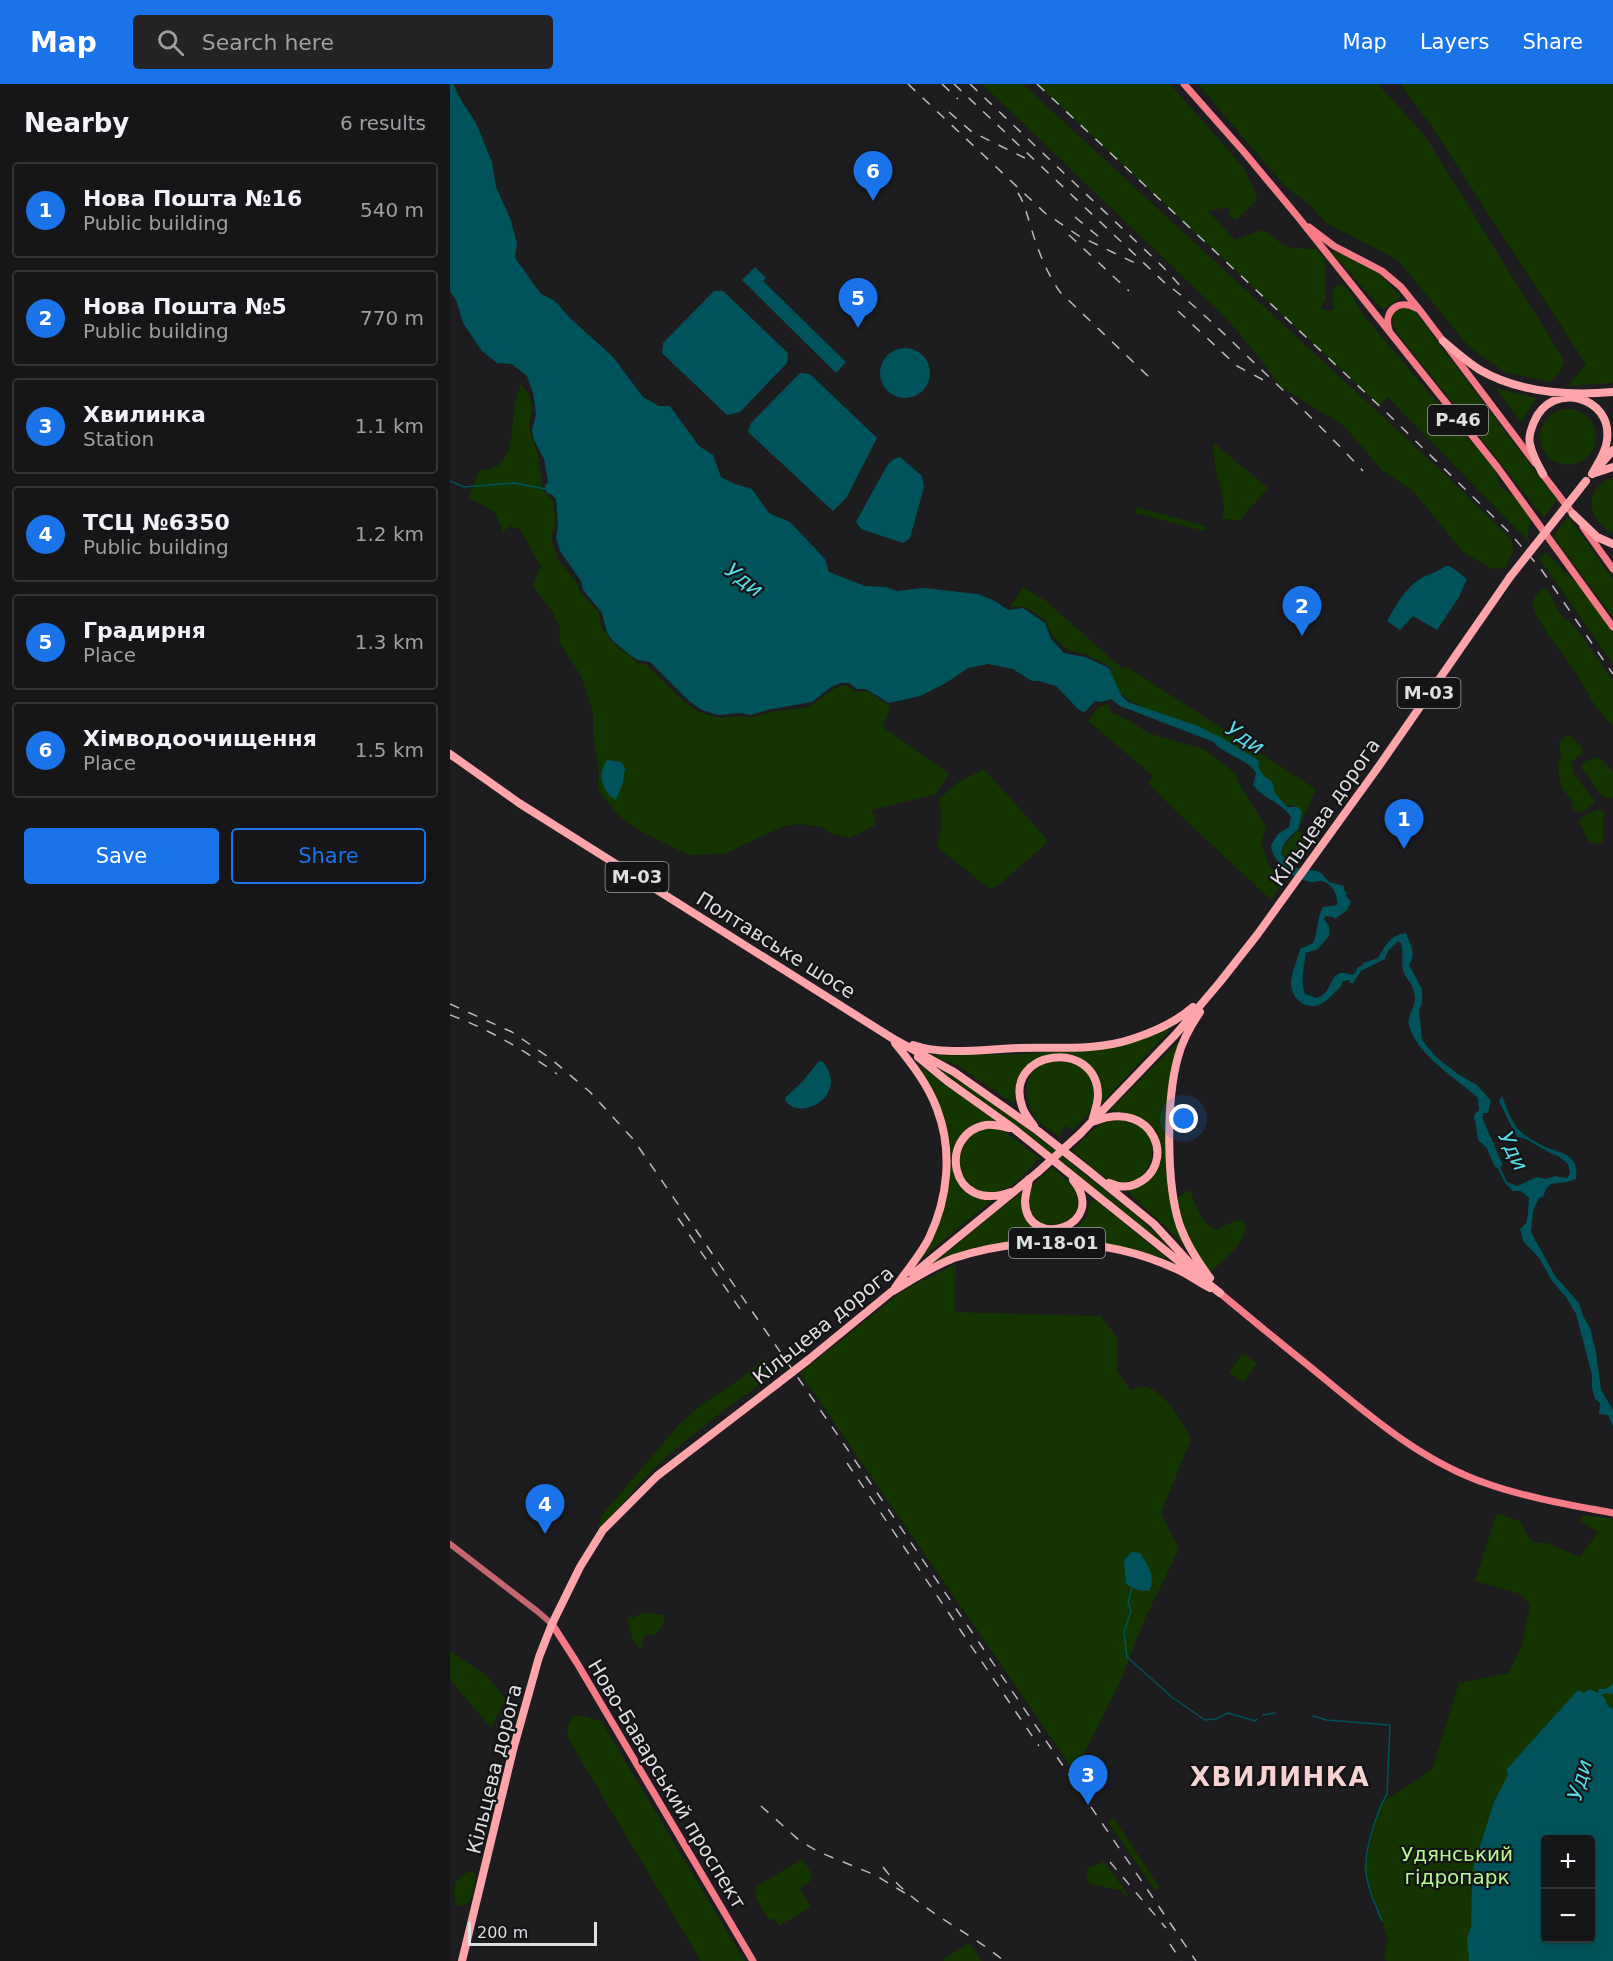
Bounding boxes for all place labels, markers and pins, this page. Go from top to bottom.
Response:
pin: 6 [854,152,892,201]
pin: 5 [838,278,878,328]
pin: 2 [1282,586,1322,636]
pin: 1 [1384,800,1424,849]
pin: 4 [526,1484,565,1534]
pin: 3 [1068,1756,1108,1805]

